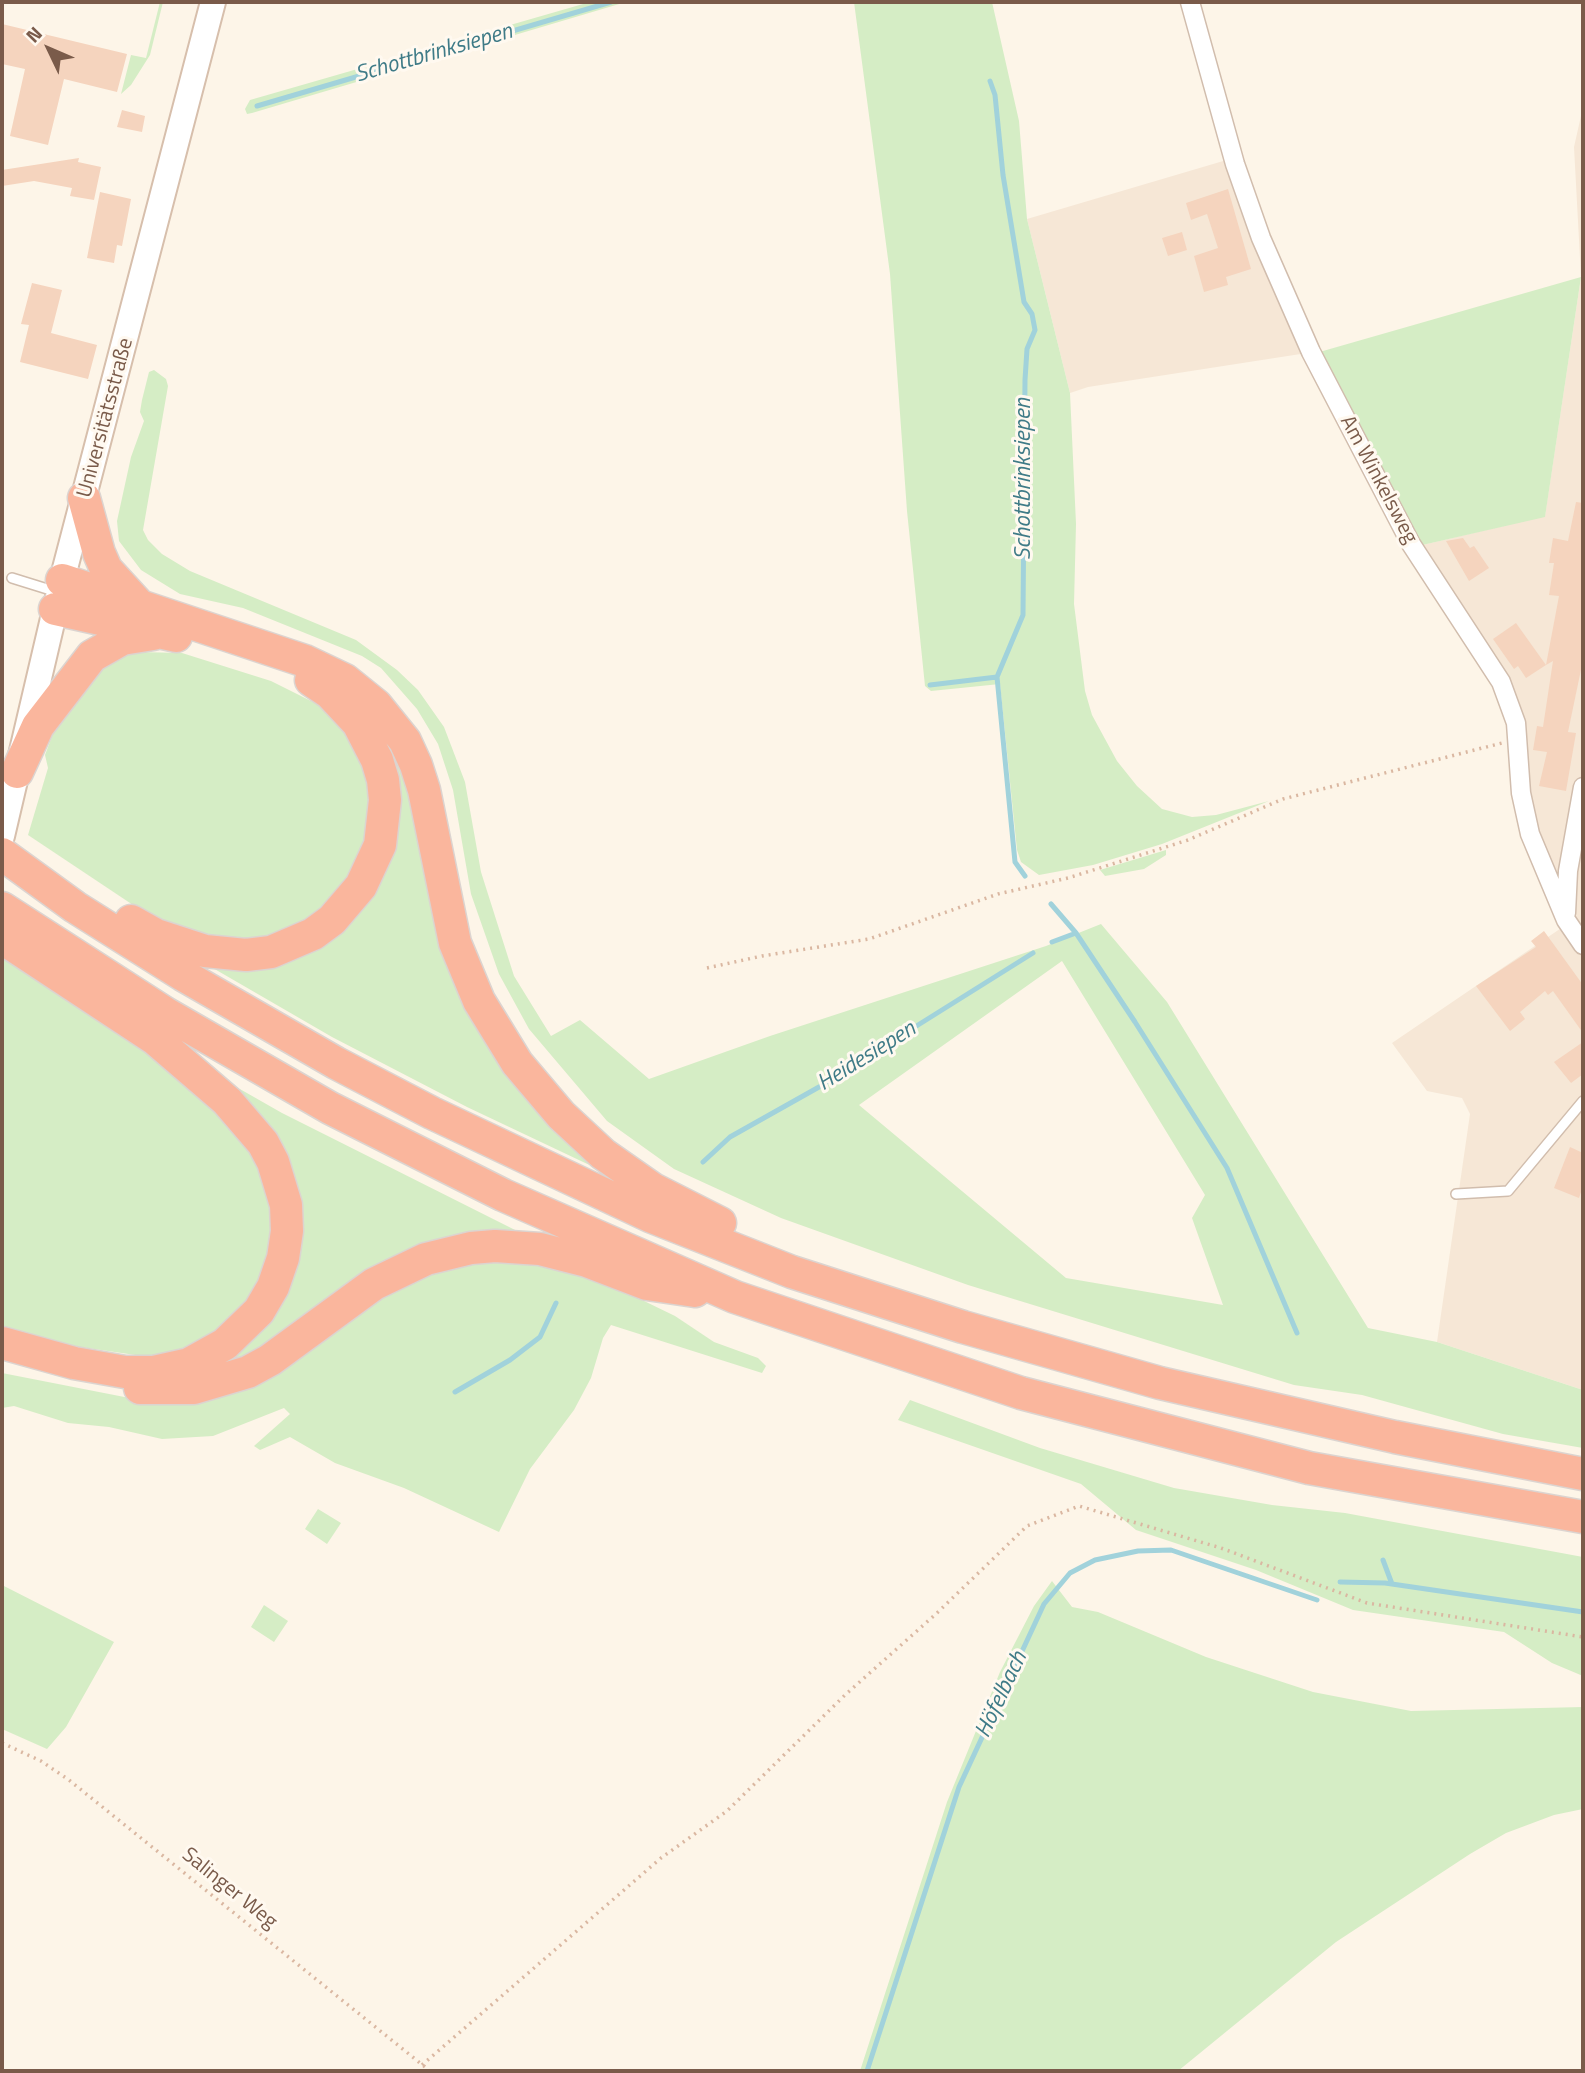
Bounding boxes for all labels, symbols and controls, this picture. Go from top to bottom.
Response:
north arrow [14,14,84,84]
water label: Schottbrinksiepen [352,18,516,90]
text: N [19,19,49,49]
street label: Universitätsstraße [73,335,139,501]
water label: Schottbrinksiepen [1010,398,1038,560]
street label: Am Winkelsweg [1334,412,1422,548]
water label: Heidesiepen [813,1016,921,1098]
water label: Höfelbach [970,1648,1034,1742]
street label: Salinger Weg [176,1843,282,1935]

